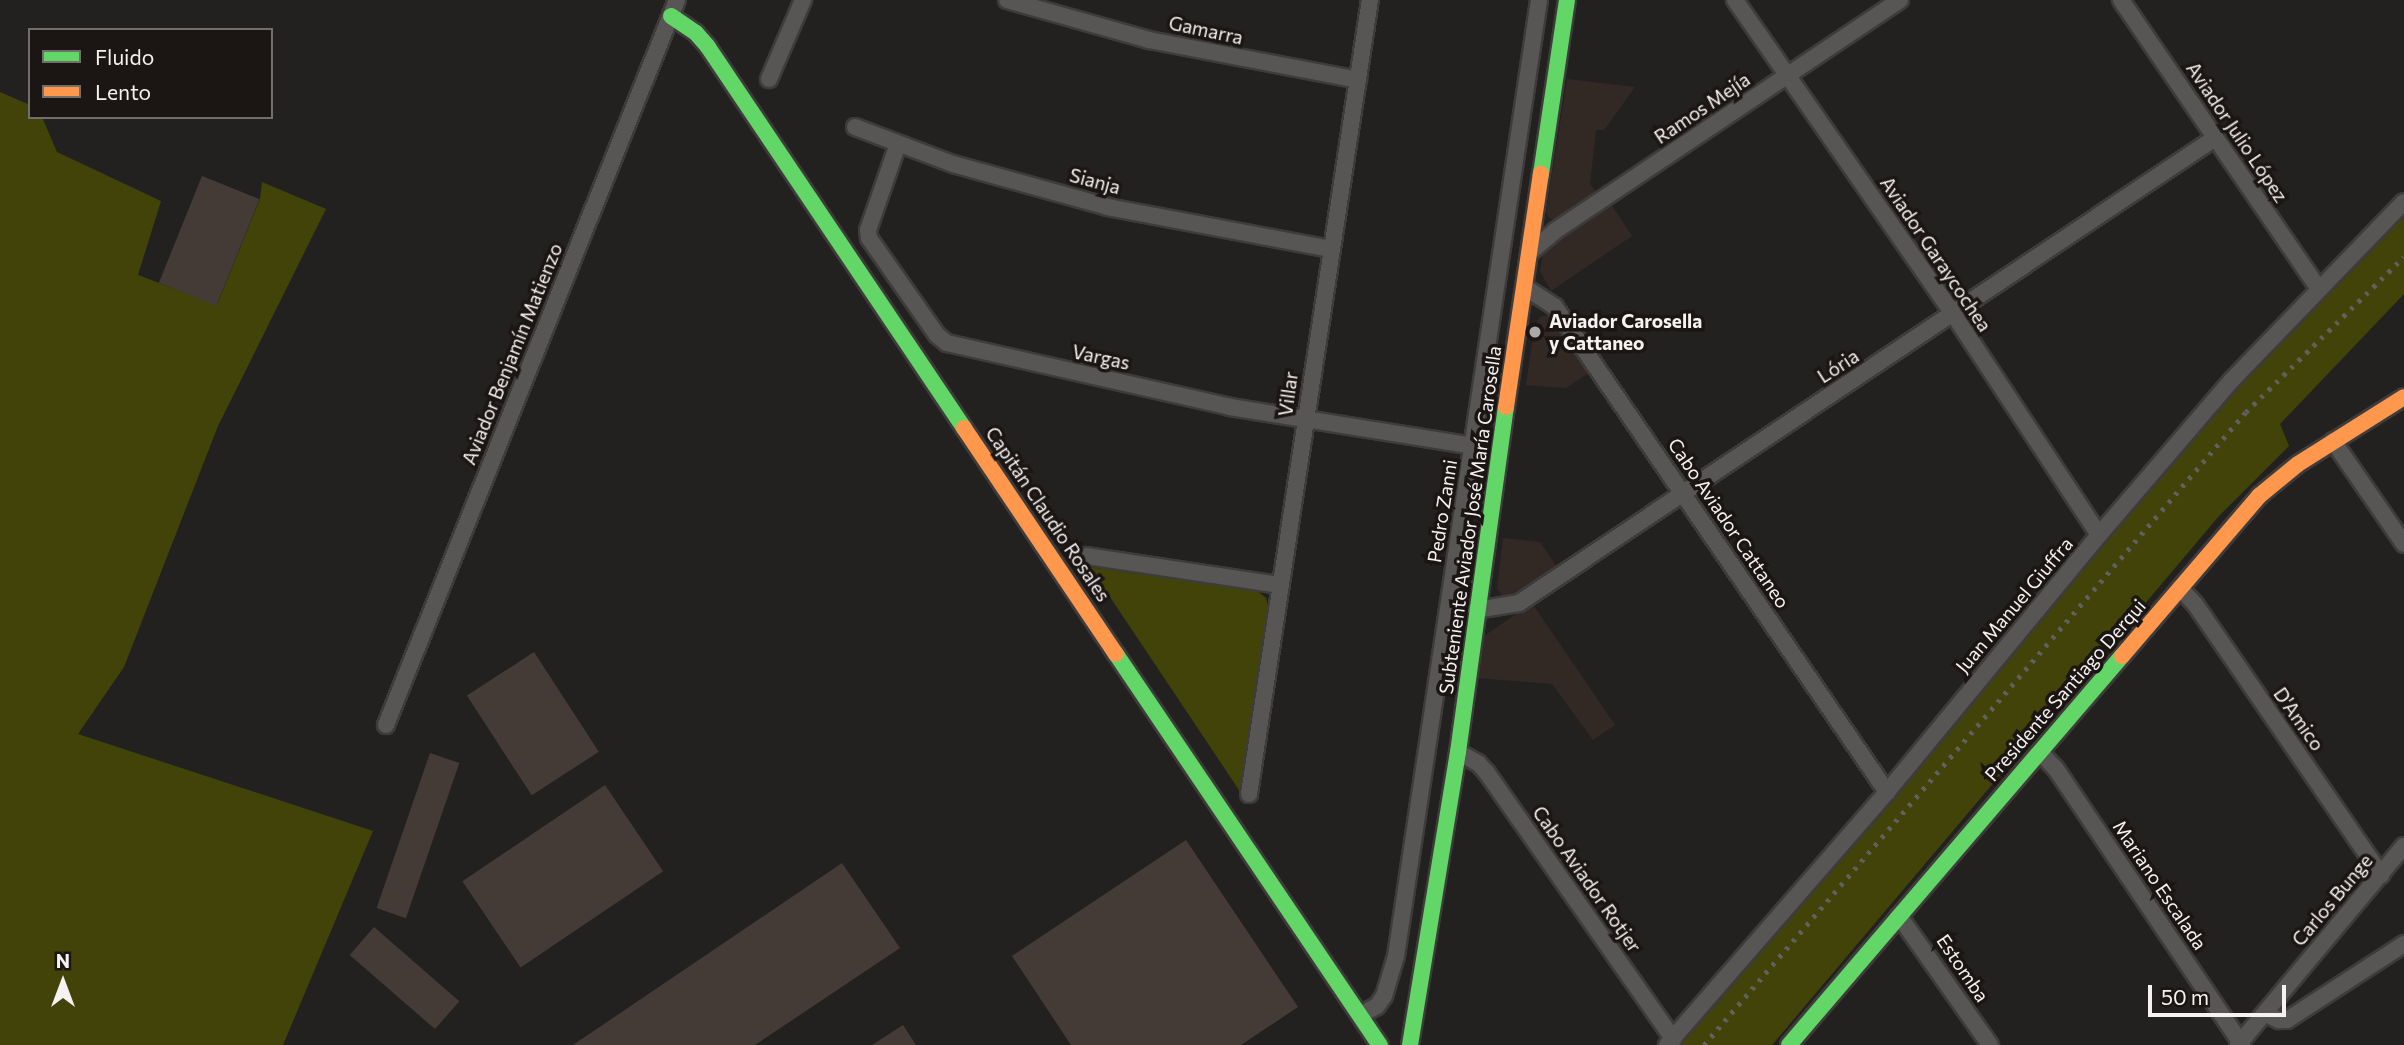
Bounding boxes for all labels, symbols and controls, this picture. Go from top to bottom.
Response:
street label: Gamarra [1167,11,1245,49]
legend [28,28,273,119]
text: Fluido [95,44,154,69]
street label: Aviador Julio López [2182,58,2292,206]
street label: Ramos Mejía [1650,68,1754,148]
text: Lento [95,79,151,104]
street label: Sianja [1067,163,1123,199]
street label: Aviador Garaycochea [1876,172,1996,336]
street label: Aviador Benjamín Matienzo [457,240,567,468]
place label: Aviador Carosella y Cattaneo [1549,310,1702,354]
marker: Aviador Carosella y Cattaneo [1527,324,1543,340]
street label: Vargas [1070,340,1132,374]
street label: Subteniente Aviador José María Carosella [1434,344,1506,696]
street label: Lória [1813,344,1863,388]
street label: Villar [1274,370,1302,418]
street label: Capitán Claudio Rosales [981,422,1115,606]
street label: Cabo Aviador Cattaneo [1664,434,1794,612]
street label: Pedro Zanni [1423,458,1461,564]
street label: Juan Manuel Giuffra [1951,533,2077,677]
street label: Presidente Santiago Derqui [1980,594,2150,786]
street label: D'Amico [2269,683,2329,755]
street label: Cabo Aviador Rotjer [1528,801,1646,957]
street label: Mariano Escalada [2108,816,2212,954]
street label: Carlos Bunge [2287,850,2377,950]
street label: Estomba [1932,930,1994,1006]
north arrow [28,947,98,1017]
text: N [56,949,70,972]
scale bar [2152,972,2290,1016]
text: 50 m [2161,984,2209,1009]

